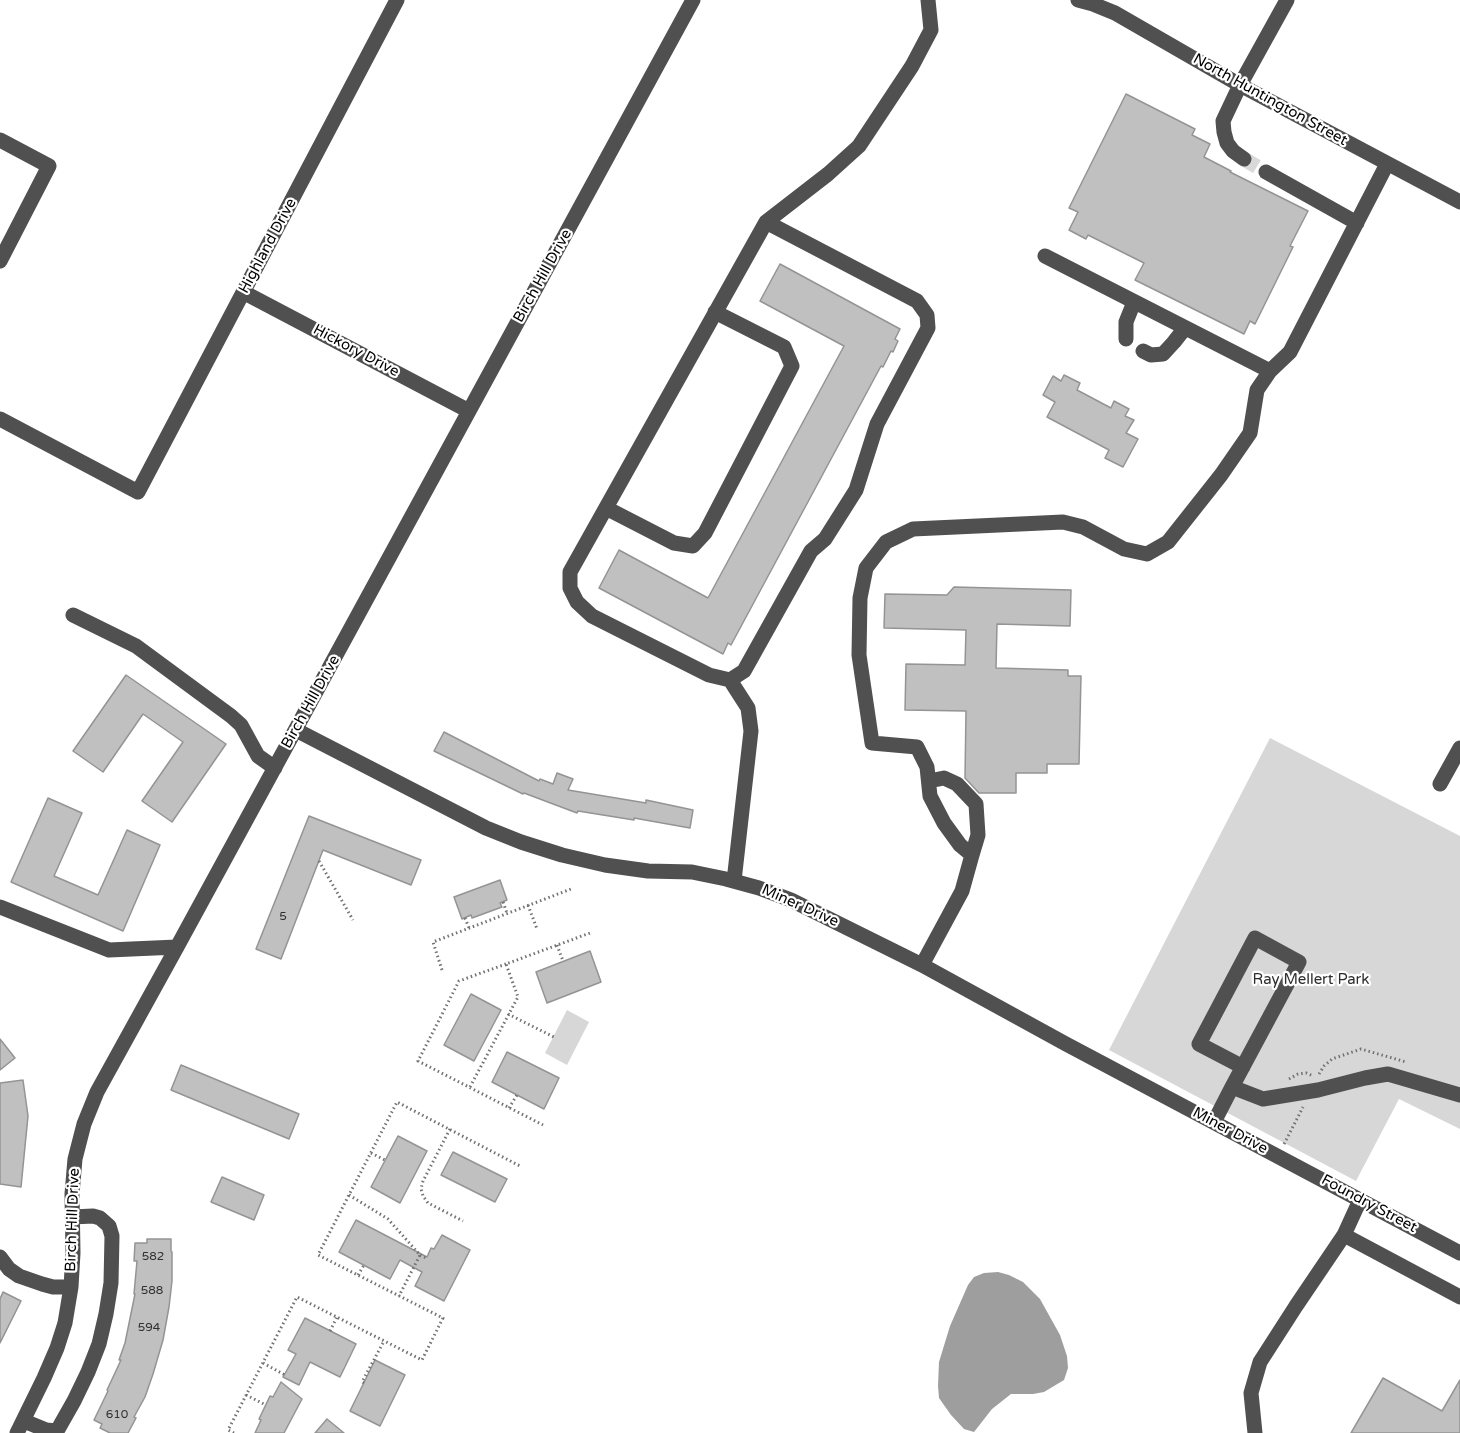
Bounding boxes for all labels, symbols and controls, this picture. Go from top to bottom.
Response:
street label: North Huntington Street [1190,50,1350,150]
street label: Highland Drive [235,195,301,297]
street label: Birch Hill Drive [510,226,576,326]
street label: Hickory Drive [310,321,402,381]
street label: Birch Hill Drive [278,652,344,752]
street label: Miner Drive [759,881,841,931]
house number: 5 [279,910,287,924]
park label: Ray Mellert Park [1252,971,1370,989]
street label: Miner Drive [1189,1104,1271,1158]
street label: Birch Hill Drive [62,1168,84,1272]
street label: Foundry Street [1318,1171,1420,1237]
house number: 582 [142,1250,164,1264]
house number: 588 [141,1284,163,1298]
house number: 594 [138,1321,160,1335]
house number: 610 [106,1408,128,1422]

